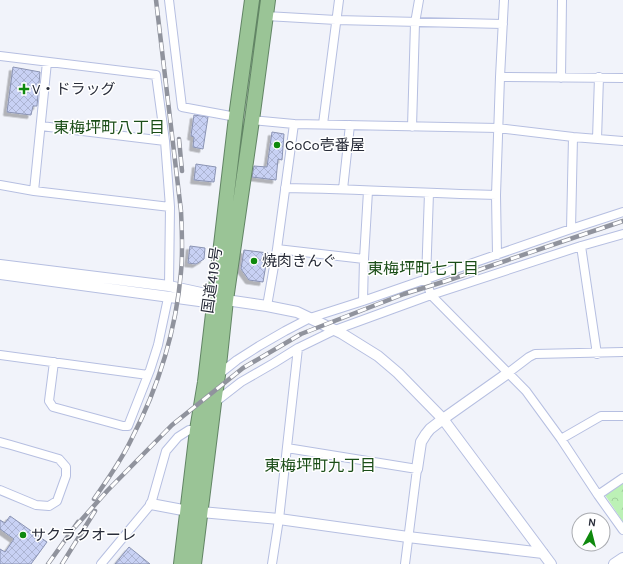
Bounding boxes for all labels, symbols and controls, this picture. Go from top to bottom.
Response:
place label: V・ドラッグ [32,80,115,98]
marker: V・ドラッグ [19,84,29,94]
district label: 東梅坪町八丁目 [53,118,165,137]
place label: CoCo壱番屋 [285,136,365,154]
marker: CoCo壱番屋 [272,140,282,150]
street label: 国道419号 [198,246,226,314]
place label: 焼肉きんぐ [262,252,337,270]
marker: 焼肉きんぐ [249,256,259,266]
district label: 東梅坪町七丁目 [367,259,479,278]
district label: 東梅坪町九丁目 [264,456,376,475]
north arrow [571,512,611,552]
text: N [587,516,597,530]
place label: サクラクオーレ [31,526,136,544]
marker: サクラクオーレ [18,530,28,540]

